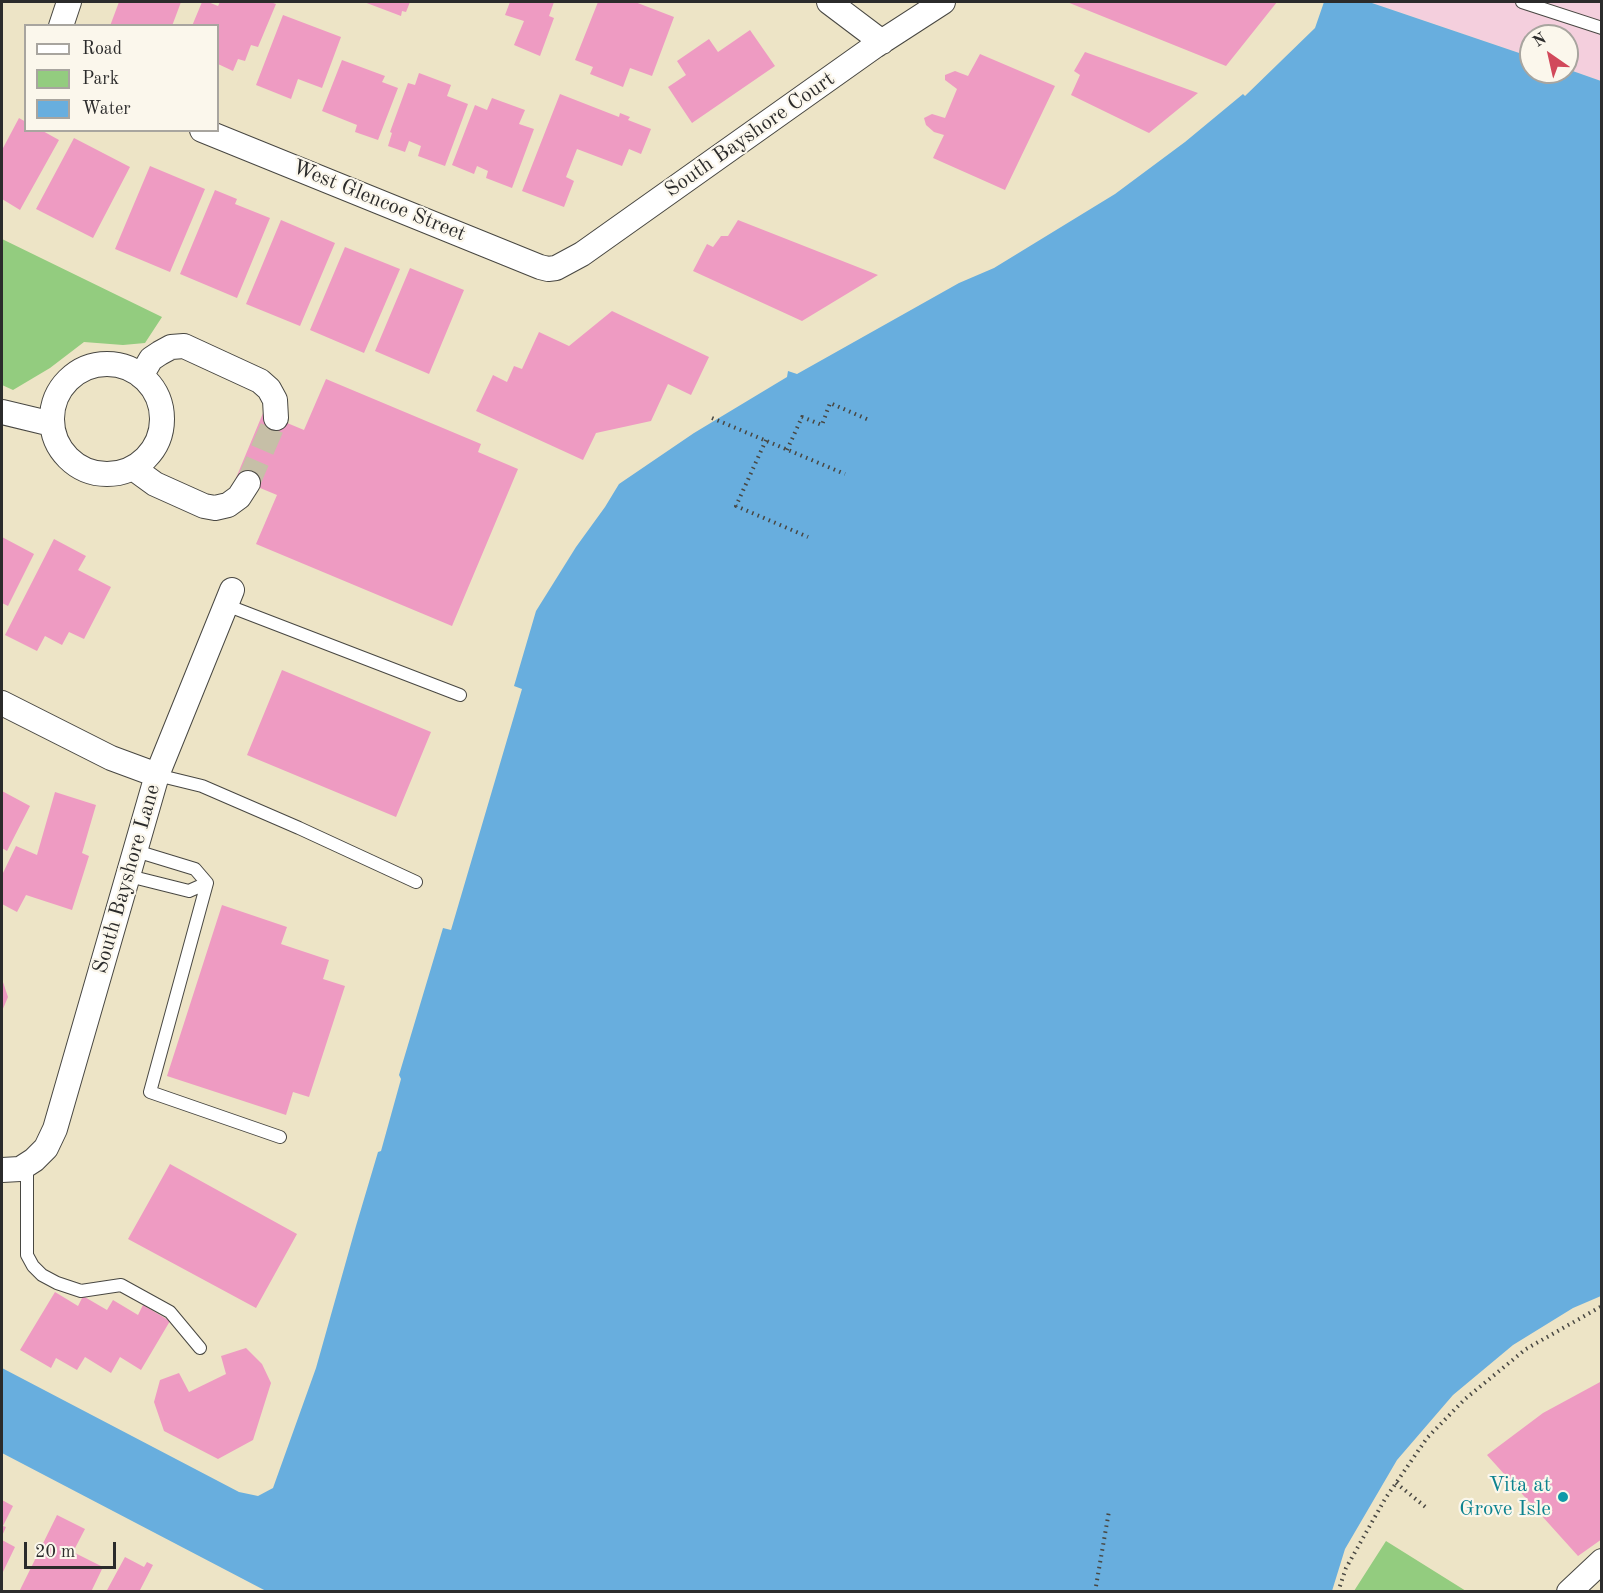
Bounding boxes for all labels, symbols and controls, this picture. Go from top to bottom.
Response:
legend [24,24,219,132]
north arrow [1519,24,1579,84]
text: N [1531,31,1550,51]
text: Road [82,40,122,58]
street label: South Bayshore Court [660,67,840,203]
text: Park [82,70,119,88]
text: Water [82,100,131,118]
street label: West Glencoe Street [289,155,469,247]
street label: South Bayshore Lane [88,782,166,976]
place label: Vita at Grove Isle [1459,1472,1551,1522]
marker: Vita at Grove Isle [1556,1490,1570,1504]
scale bar [27,1530,118,1568]
text: 20 m [35,1543,75,1561]

